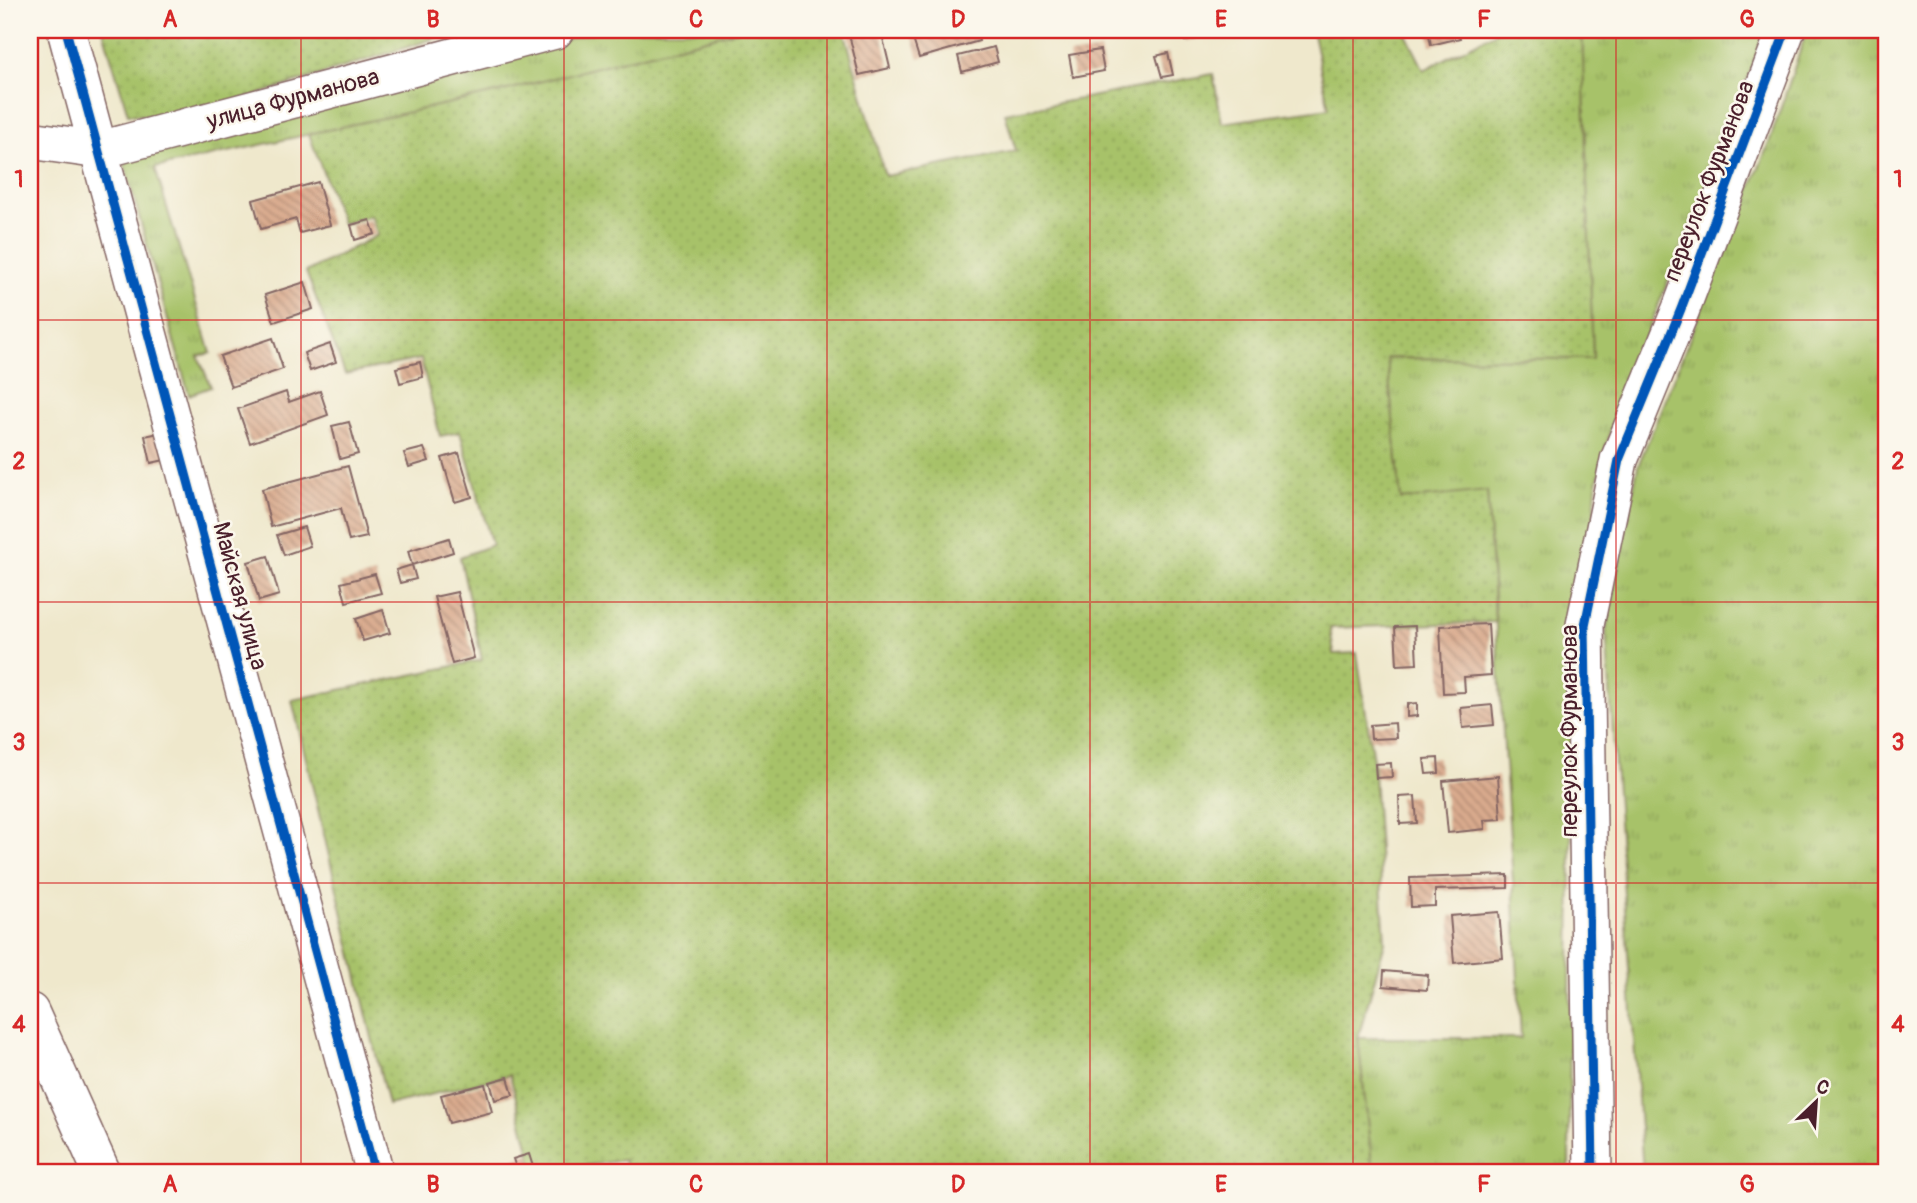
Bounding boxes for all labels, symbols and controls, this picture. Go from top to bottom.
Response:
text: A [163,5,178,34]
text: B [426,5,440,34]
text: C [689,5,703,34]
text: D [951,5,965,34]
text: E [1215,5,1227,34]
text: F [1477,5,1491,34]
text: G [1739,5,1755,34]
street label: улица Фурманова [203,62,382,136]
street label: переулок Фурманова [1657,76,1761,286]
text: 1 [15,165,24,194]
text: 1 [1894,165,1903,194]
text: 2 [13,447,26,476]
text: 2 [1892,447,1905,476]
street label: Майская улица [206,519,274,673]
street label: переулок Фурманова [1555,624,1584,838]
text: 3 [13,728,25,757]
text: 3 [1892,728,1904,757]
text: 4 [12,1010,26,1039]
text: 4 [1891,1010,1905,1039]
north arrow [1780,1066,1850,1136]
text: С [1812,1074,1833,1101]
text: A [163,1170,178,1199]
text: B [426,1170,440,1199]
text: C [689,1170,703,1199]
text: D [951,1170,965,1199]
text: E [1215,1170,1227,1199]
text: F [1477,1170,1491,1199]
text: G [1739,1170,1755,1199]

